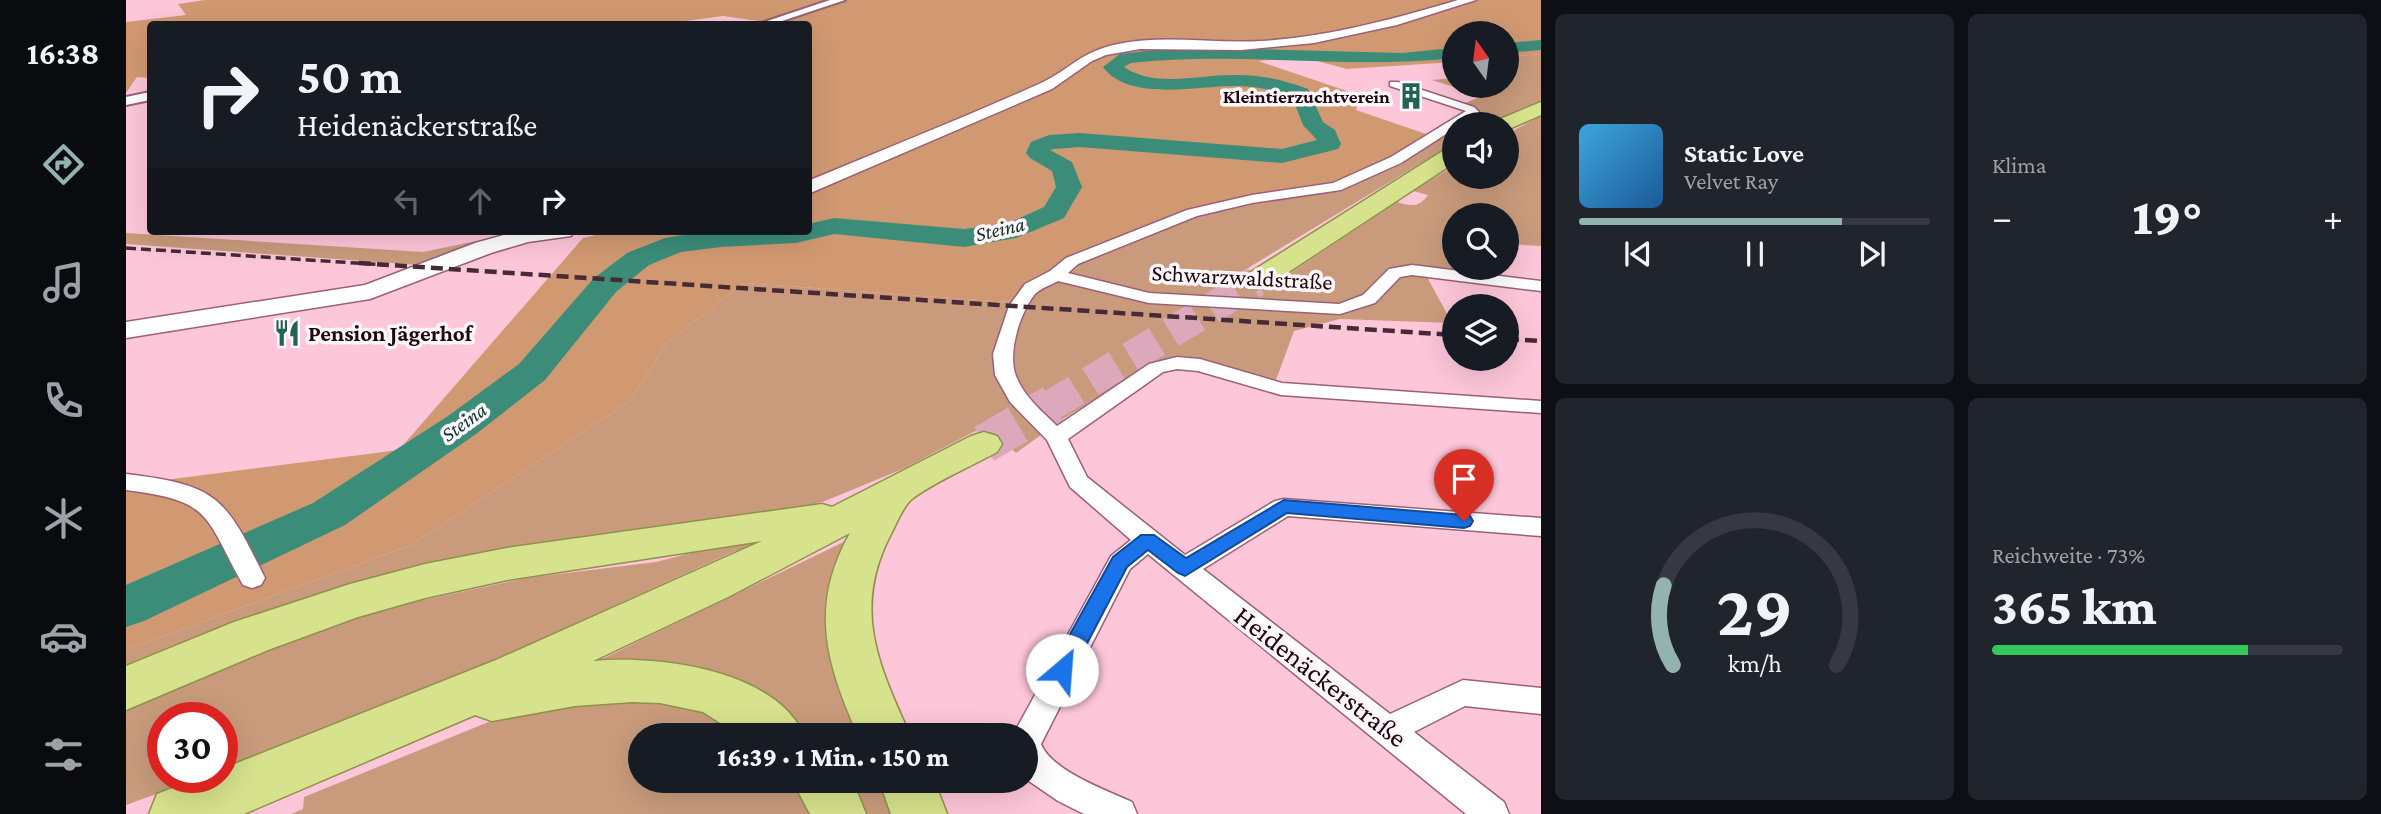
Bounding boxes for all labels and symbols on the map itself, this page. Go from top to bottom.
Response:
north arrow [1442,21,1519,98]
building icon: Kleintierzuchtverein [1396,81,1426,111]
place label: Kleintierzuchtverein [1223,86,1390,107]
water label: Steina [973,212,1027,246]
street label: Schwarzwaldstraße [1151,259,1333,295]
restaurant icon: Pension Jägerhof [272,318,302,348]
place label: Pension Jägerhof [308,320,474,346]
water label: Steina [437,398,491,446]
pin [1434,449,1494,521]
street label: Heidenäckerstraße [1228,599,1413,753]
position arrow [1025,633,1099,707]
speed limit sign: 30 [147,702,238,793]

